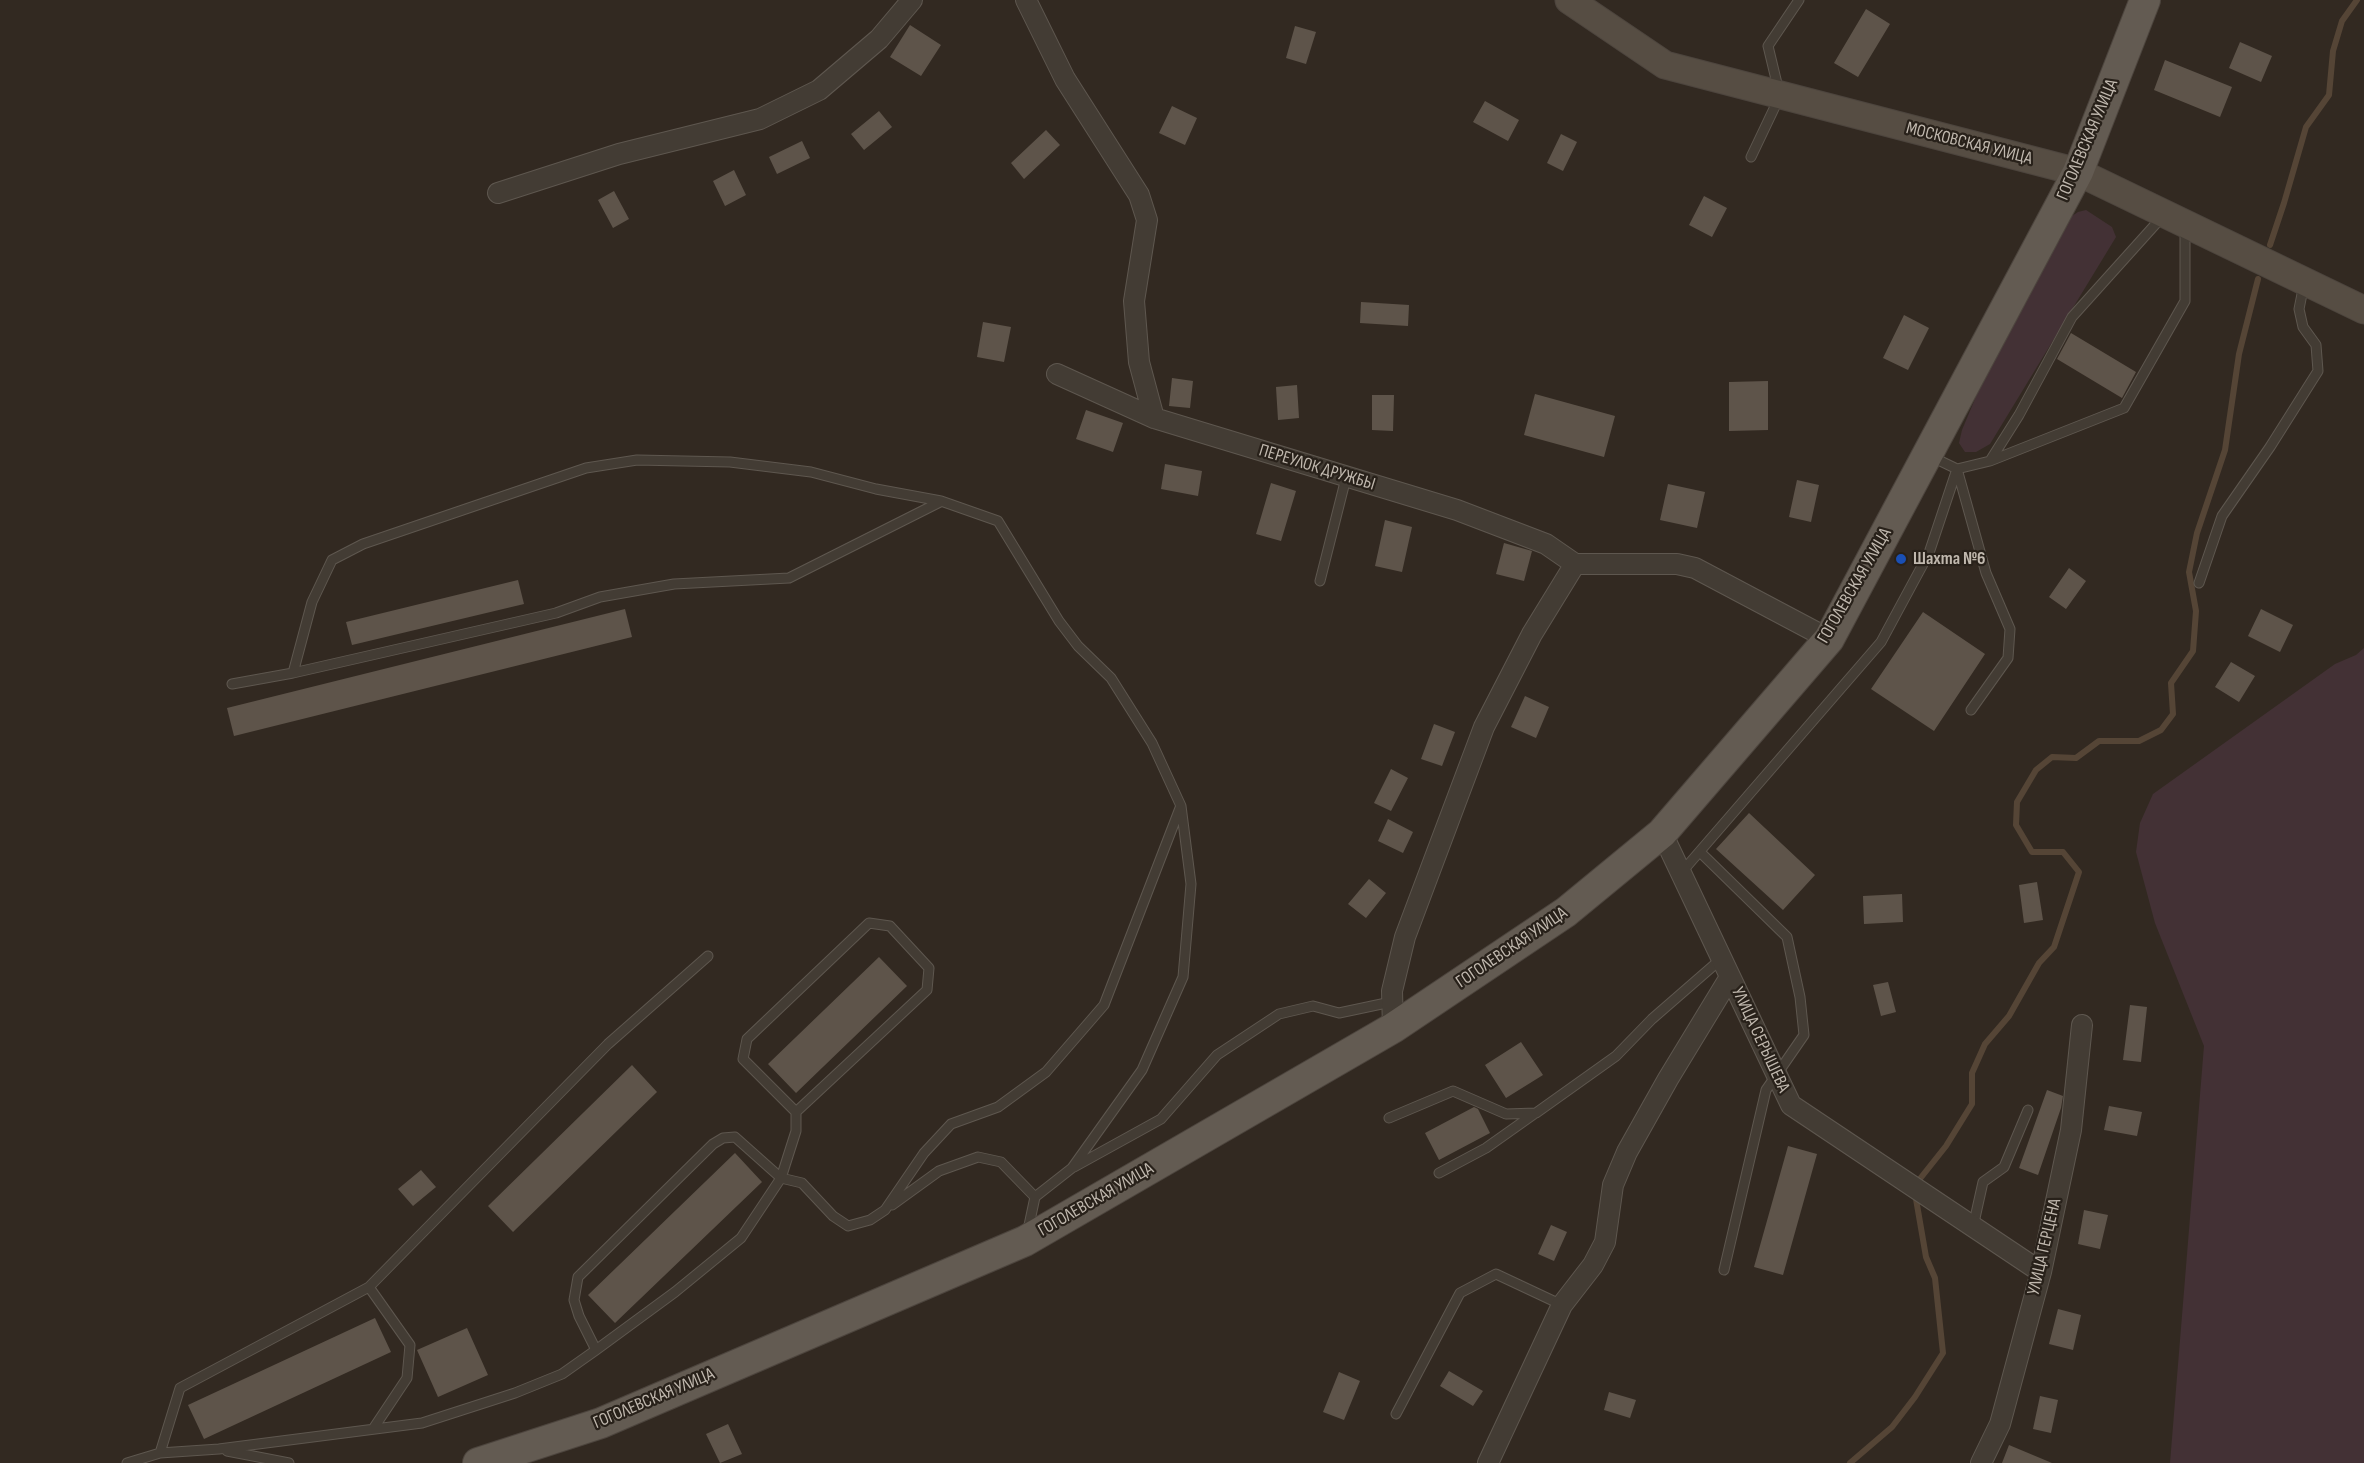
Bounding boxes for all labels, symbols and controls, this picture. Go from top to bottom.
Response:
street label: ГОГОЛЕВСКАЯ УЛИЦА [2053,76,2123,204]
street label: МОСКОВСКАЯ УЛИЦА [1904,118,2034,170]
street label: ПЕРЕУЛОК ДРУЖБЫ [1256,440,1378,496]
street label: ГОГОЛЕВСКАЯ УЛИЦА [1813,525,1897,647]
place label: Шахта №6 [1913,548,1986,570]
marker: Шахта №6 [1894,552,1908,566]
street label: ГОГОЛЕВСКАЯ УЛИЦА [1452,903,1572,993]
street label: УЛИЦА СЕРЫШЕВА [1726,984,1794,1096]
street label: ГОГОЛЕВСКАЯ УЛИЦА [1035,1158,1157,1242]
street label: УЛИЦА ГЕРЦЕНА [2023,1197,2067,1297]
street label: ГОГОЛЕВСКАЯ УЛИЦА [590,1364,718,1434]

